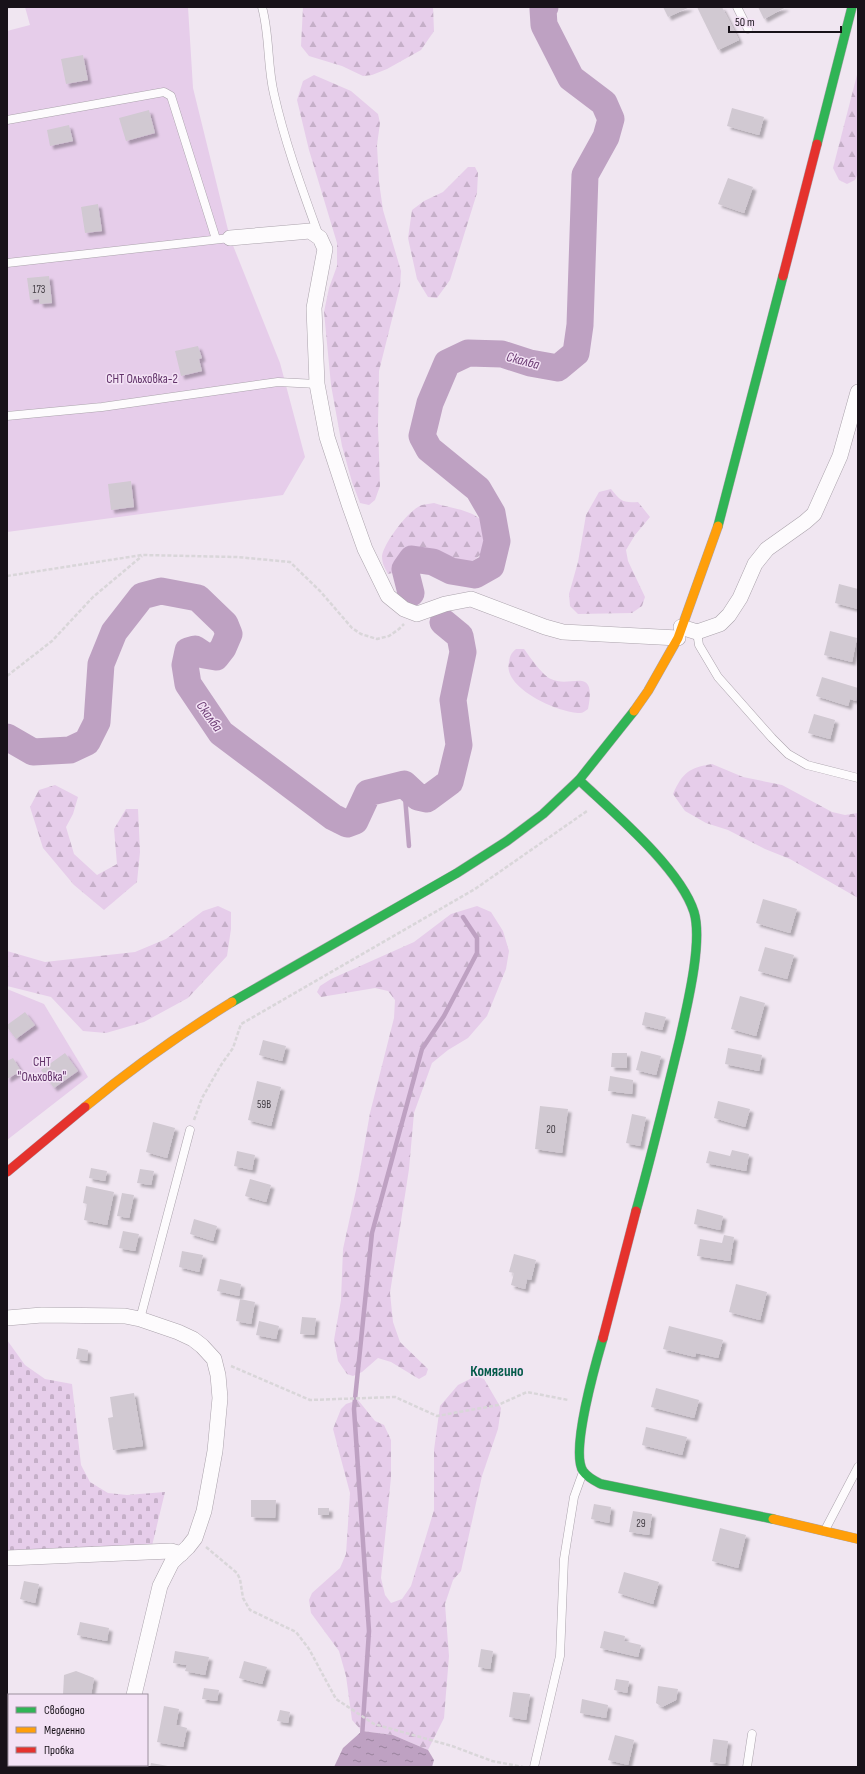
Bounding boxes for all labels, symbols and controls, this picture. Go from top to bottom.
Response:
scale bar [729,8,841,34]
text: 50 m [735,15,755,30]
house number: 173 [33,283,46,296]
water label: Скалба [504,348,542,373]
park label: СНТ Ольховка-2 [106,371,178,387]
water label: Скалба [193,698,227,735]
park label: СНТ "Ольховка" [18,1054,67,1085]
house number: 59В [257,1098,271,1111]
house number: 20 [546,1123,556,1136]
district label: Комягино [470,1362,524,1381]
house number: 29 [636,1517,646,1530]
legend [8,1694,148,1766]
text: Свободно [44,1703,85,1718]
text: Медленно [44,1723,85,1738]
text: Пробка [44,1743,75,1758]

